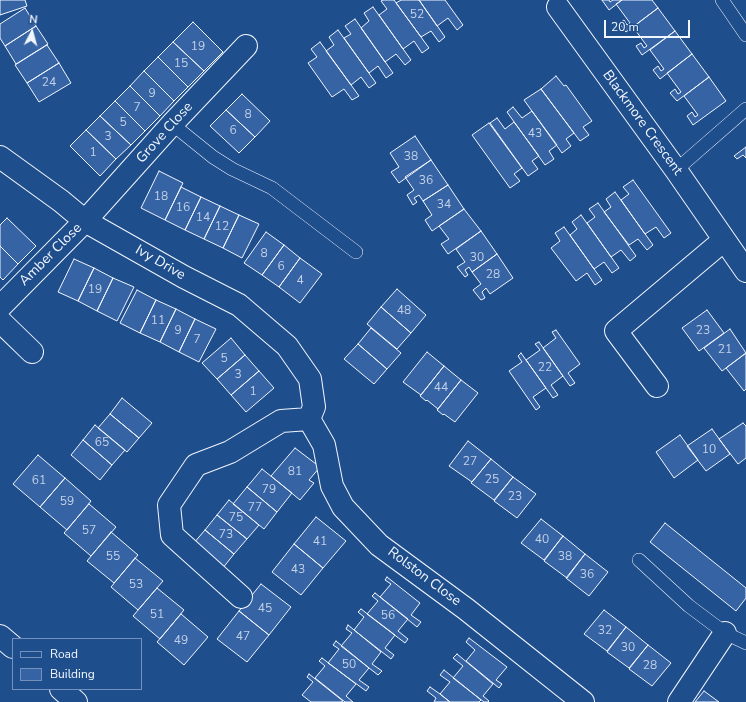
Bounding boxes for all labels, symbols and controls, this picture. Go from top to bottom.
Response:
house number: 52 [410,8,424,22]
north arrow [12,12,52,52]
text: N [28,12,38,27]
scale bar [606,12,692,38]
text: 20 m [611,19,639,35]
house number: 19 [191,40,205,54]
house number: 15 [174,57,188,71]
street label: Blackmore Crescent [598,67,686,179]
house number: 24 [42,76,56,90]
house number: 9 [148,87,156,101]
street label: Grove Close [133,99,197,167]
house number: 7 [133,101,141,115]
house number: 8 [244,108,252,122]
house number: 5 [119,116,127,130]
house number: 6 [229,124,237,138]
house number: 43 [528,127,542,141]
house number: 3 [104,130,112,144]
house number: 1 [89,146,97,160]
house number: 38 [404,150,418,164]
house number: 36 [419,174,433,188]
house number: 18 [154,190,168,204]
house number: 34 [437,198,451,212]
house number: 16 [176,201,190,215]
house number: 14 [196,211,210,225]
street label: Amber Close [16,220,86,290]
house number: 12 [215,220,229,234]
street label: Ivy Drive [132,242,188,284]
house number: 8 [260,247,268,261]
house number: 30 [470,251,484,265]
house number: 6 [277,260,285,274]
house number: 28 [486,268,500,282]
house number: 4 [296,274,304,288]
house number: 19 [88,283,102,297]
house number: 48 [397,304,411,318]
house number: 11 [151,314,165,328]
house number: 9 [174,324,182,338]
house number: 23 [696,324,710,338]
house number: 7 [193,333,201,347]
house number: 21 [718,343,732,357]
house number: 5 [220,352,228,366]
house number: 22 [538,361,552,375]
house number: 3 [234,368,242,382]
house number: 44 [434,381,448,395]
house number: 1 [249,385,257,399]
house number: 65 [95,436,109,450]
house number: 10 [702,443,716,457]
house number: 27 [463,455,477,469]
house number: 81 [288,465,302,479]
house number: 25 [485,473,499,487]
house number: 61 [32,474,46,488]
house number: 79 [262,483,276,497]
house number: 23 [508,490,522,504]
house number: 59 [60,495,74,509]
house number: 77 [248,501,262,515]
house number: 75 [229,511,243,525]
house number: 57 [82,524,96,538]
house number: 73 [219,528,233,542]
house number: 40 [535,533,549,547]
house number: 41 [313,535,327,549]
street label: Rolston Close [384,544,464,610]
house number: 55 [106,550,120,564]
house number: 38 [558,550,572,564]
house number: 43 [291,563,305,577]
house number: 36 [580,568,594,582]
house number: 53 [129,578,143,592]
house number: 45 [258,602,272,616]
house number: 51 [150,608,164,622]
house number: 56 [381,609,395,623]
house number: 32 [598,624,612,638]
house number: 47 [236,630,250,644]
house number: 49 [174,634,188,648]
legend [12,638,142,690]
house number: 30 [621,641,635,655]
text: Road [50,646,78,662]
house number: 50 [342,658,356,672]
house number: 28 [643,659,657,673]
text: Building [50,666,95,682]

